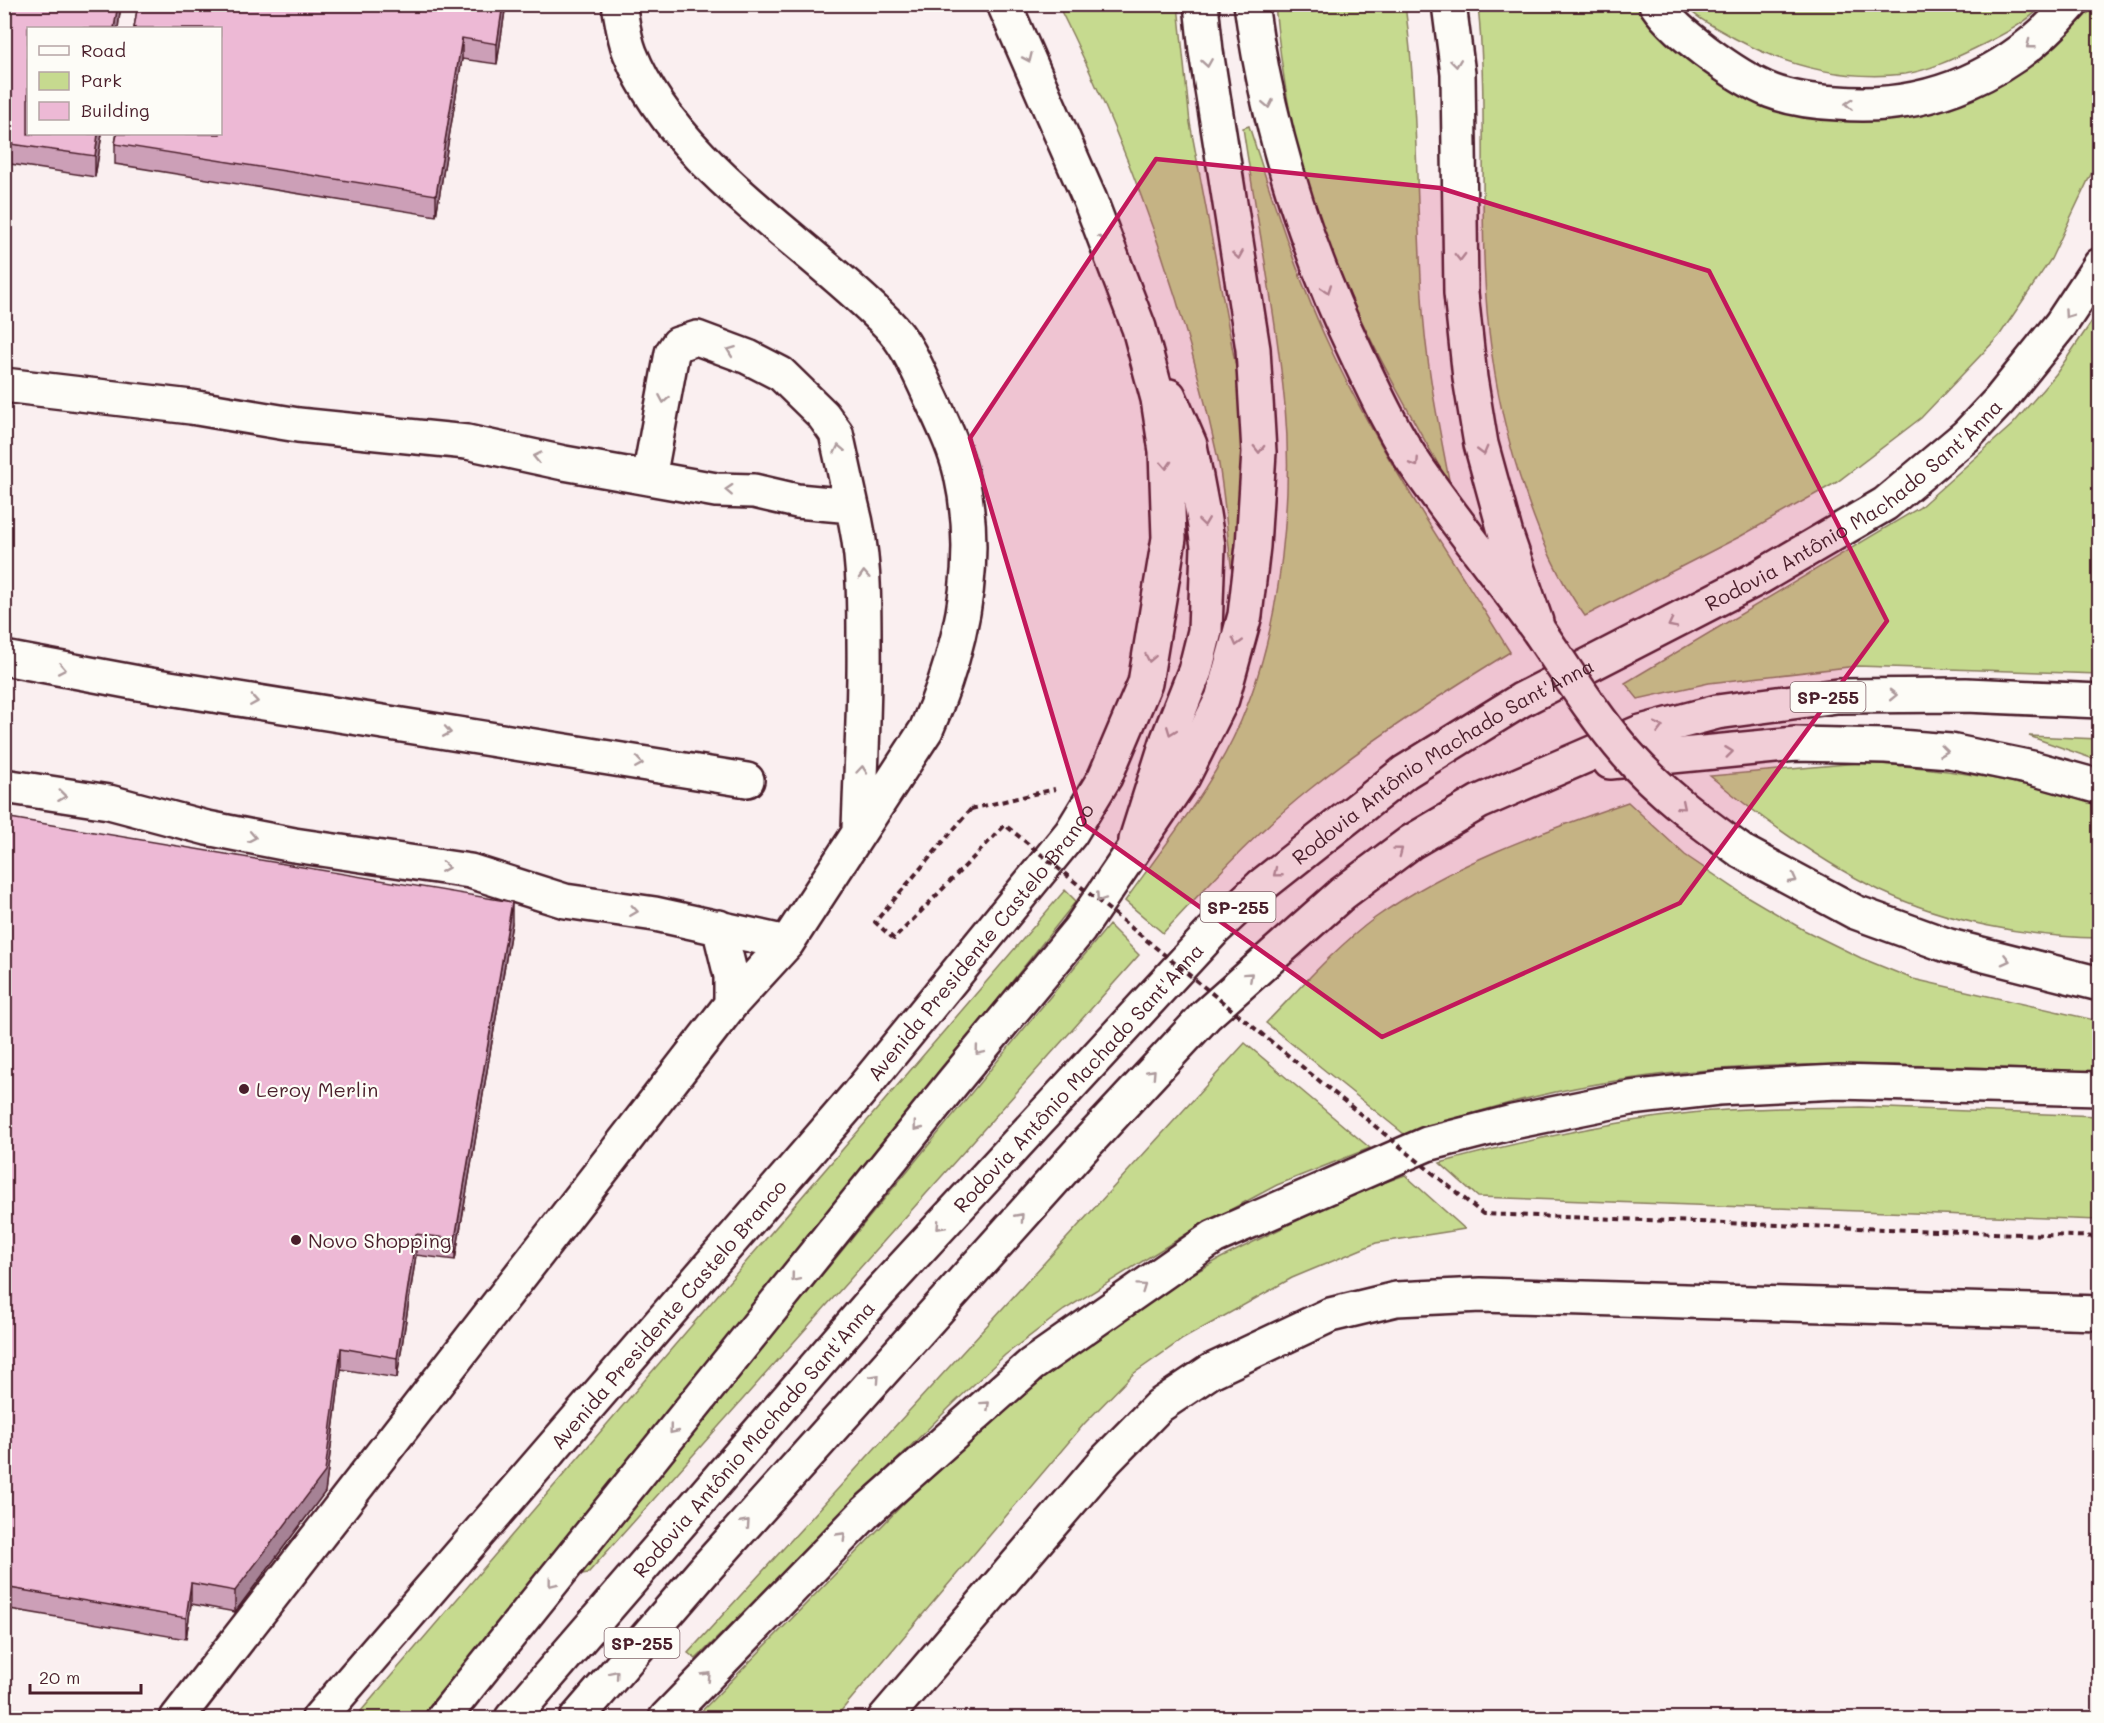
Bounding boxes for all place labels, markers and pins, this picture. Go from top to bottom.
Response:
place label: Leroy Merlin [256,1076,378,1102]
marker: Leroy Merlin [237,1082,251,1096]
place label: Novo Shopping [308,1227,451,1253]
marker: Novo Shopping [289,1233,303,1247]

